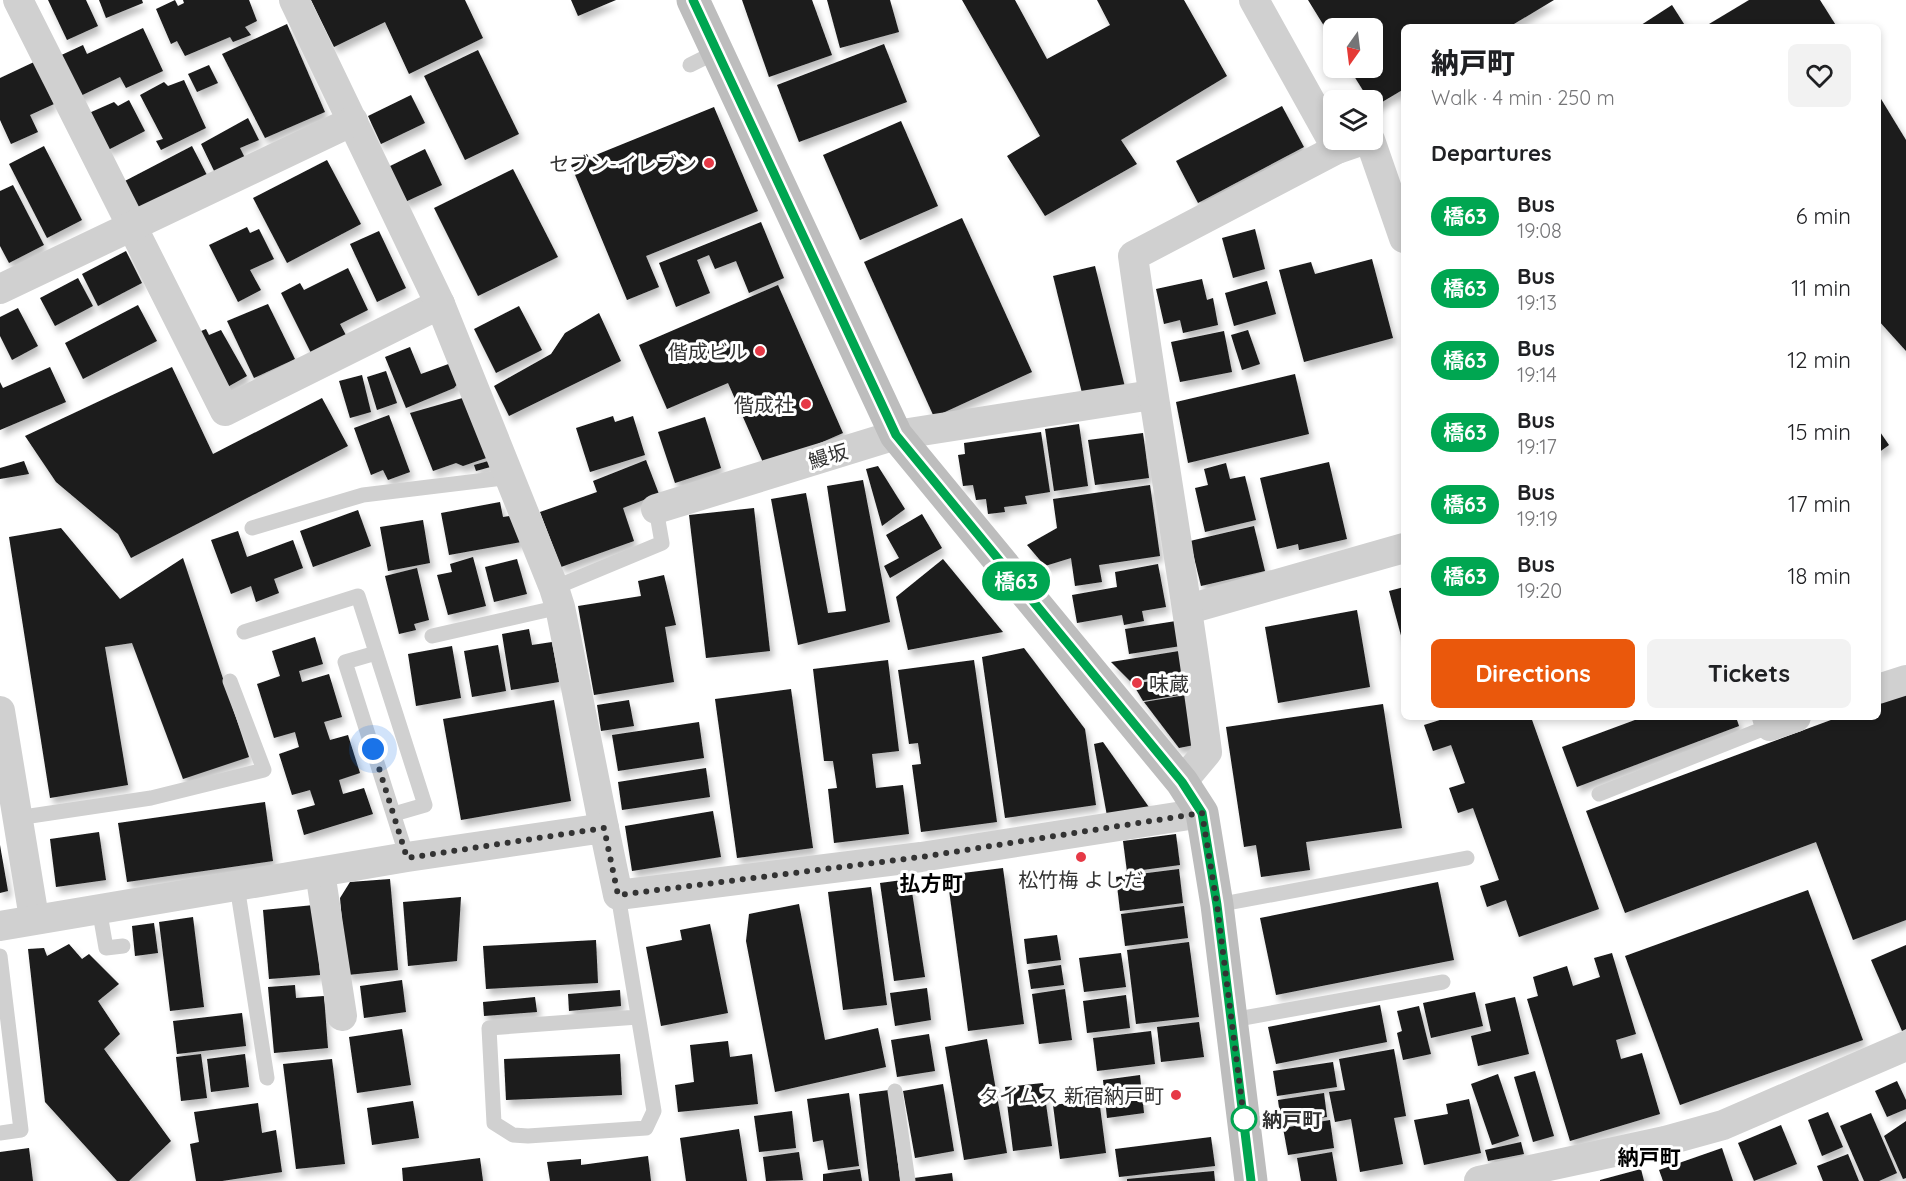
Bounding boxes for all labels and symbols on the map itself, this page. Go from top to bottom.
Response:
north arrow [1323,18,1383,78]
place label: セブン-イレブン [549,151,697,176]
marker: セブン-イレブン [702,156,716,170]
place label: 偕成ビル [668,339,748,364]
marker: 偕成ビル [753,344,767,358]
place label: 偕成社 [734,392,794,417]
marker: 偕成社 [799,397,813,411]
street label: 鰻坂 [805,438,851,474]
line badge: 橋63 [982,562,1050,600]
place label: 味蔵 [1149,671,1189,696]
marker: 味蔵 [1130,676,1144,690]
your location [358,734,388,764]
marker: 松竹梅 よしだ [1074,850,1088,864]
place label: 松竹梅 よしだ [1018,867,1144,892]
district label: 払方町 [900,870,963,896]
place label: タイムス 新宿納戸町 [979,1083,1164,1108]
marker: タイムス 新宿納戸町 [1169,1088,1183,1102]
marker: 納戸町 [1231,1106,1257,1132]
place label: 納戸町 [1262,1107,1322,1132]
district label: 納戸町 [1618,1144,1681,1170]

